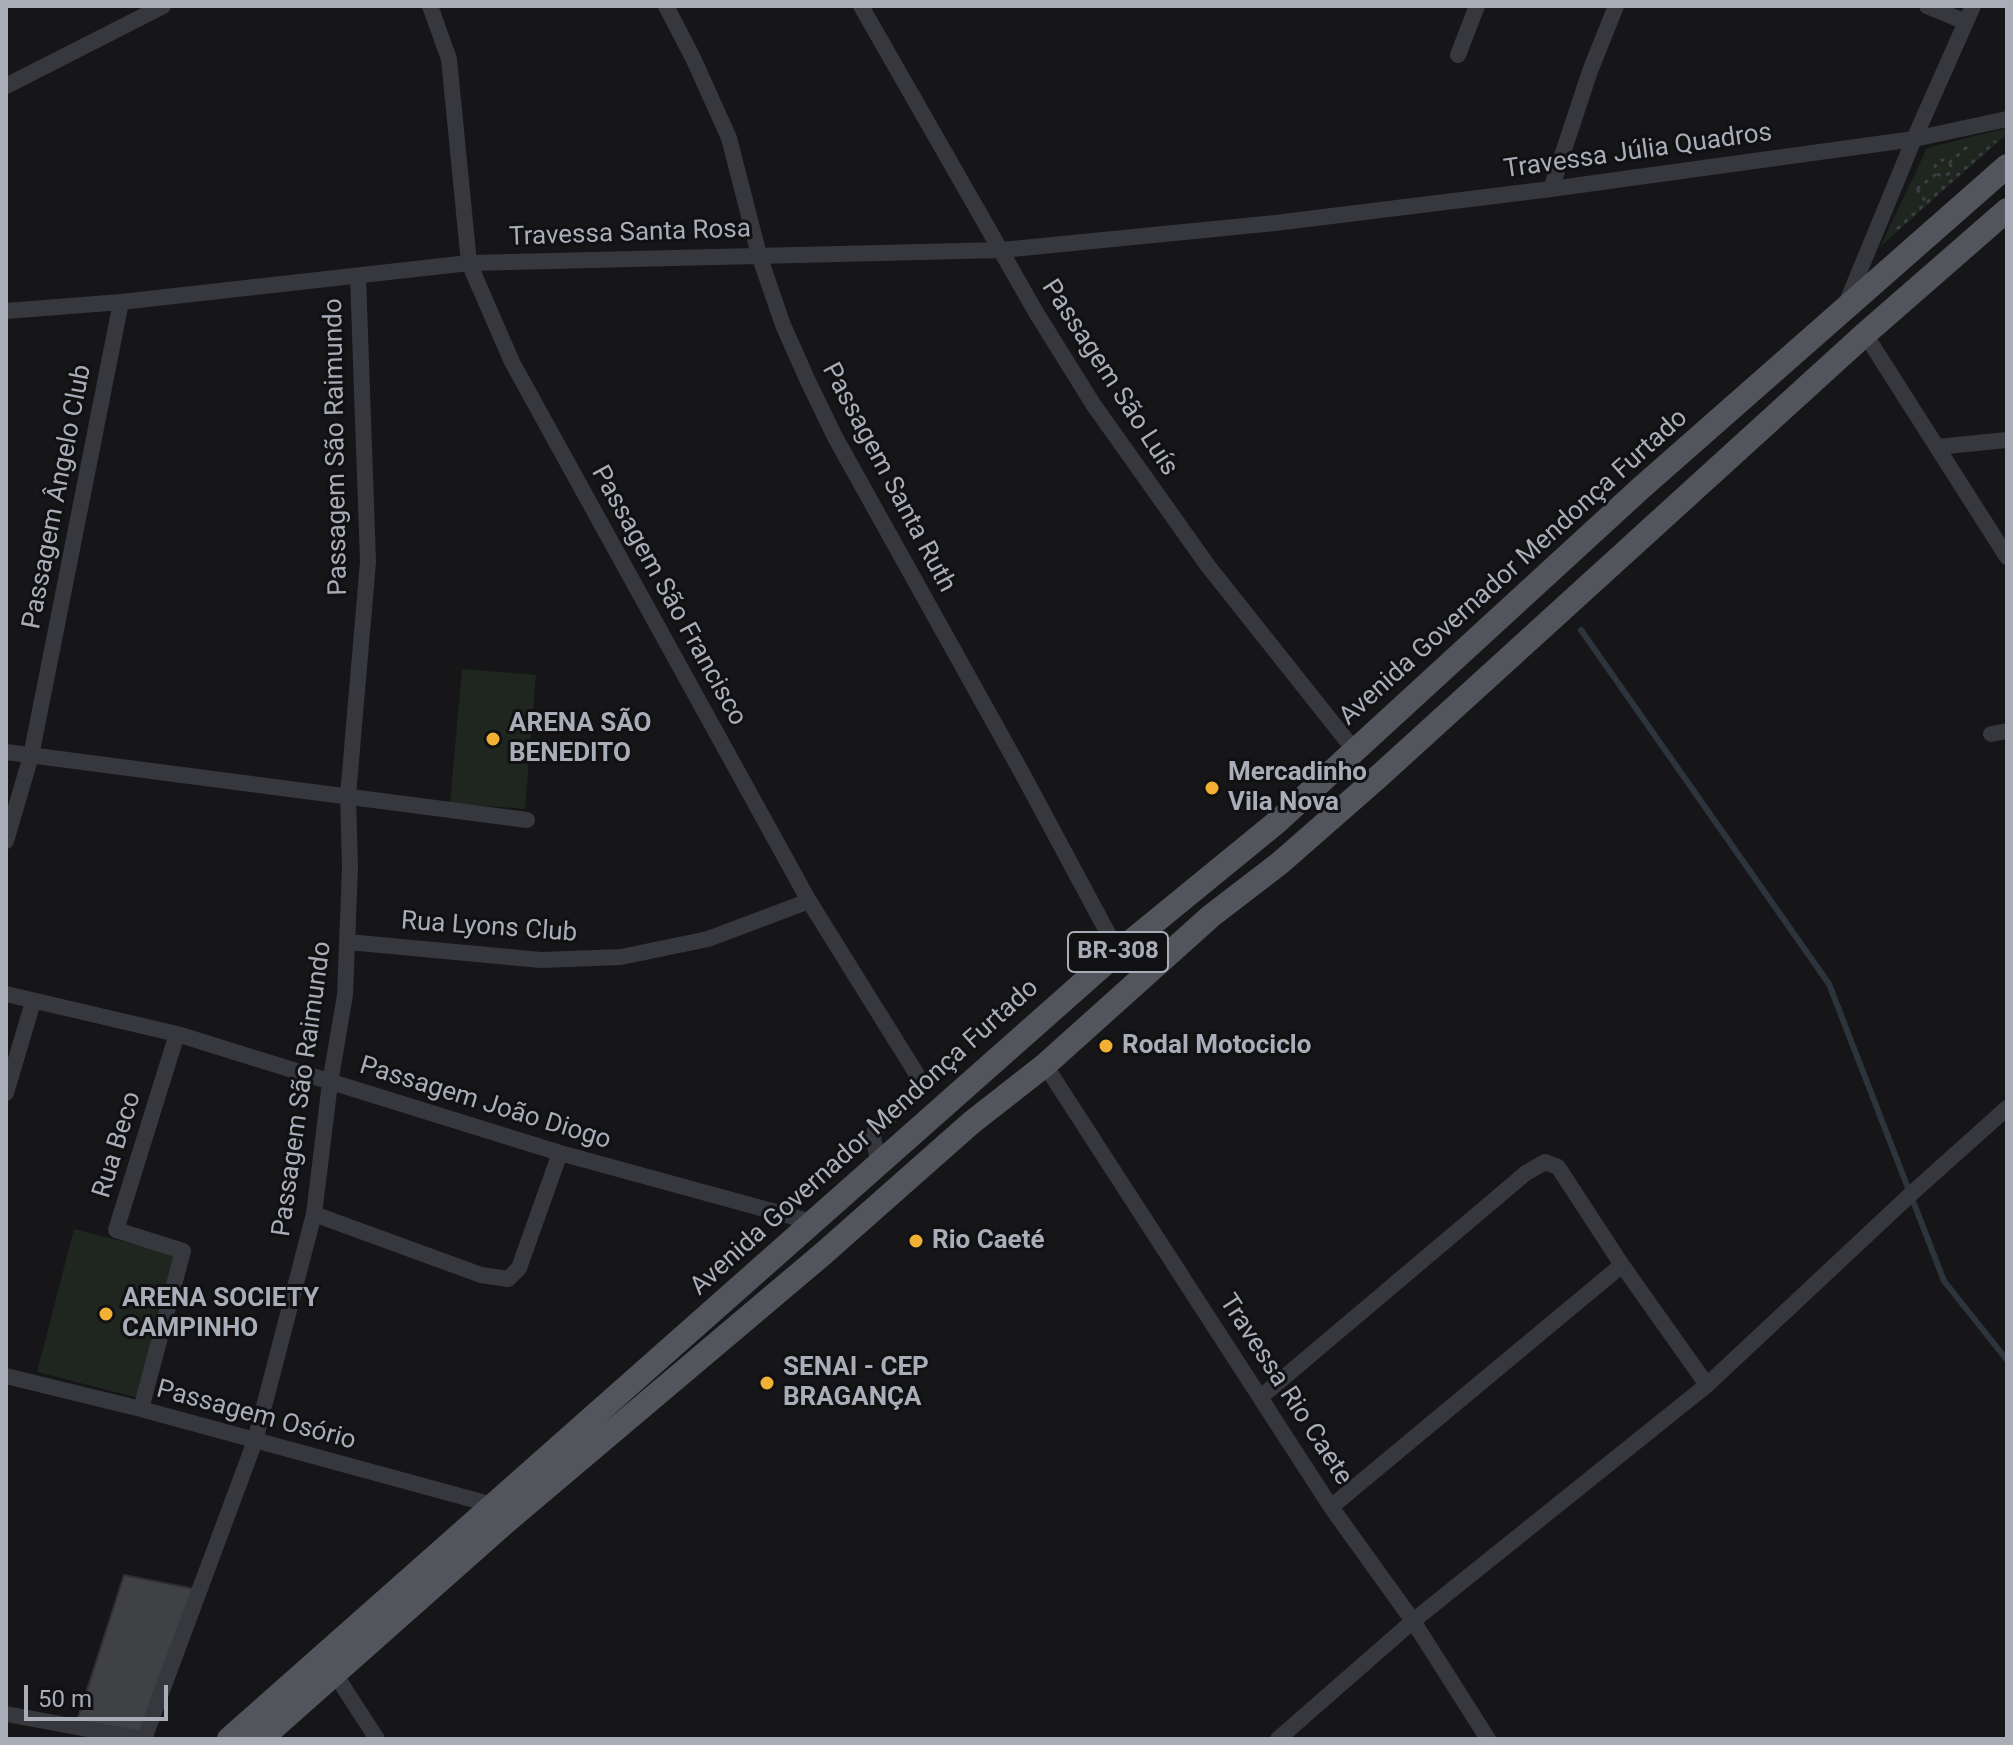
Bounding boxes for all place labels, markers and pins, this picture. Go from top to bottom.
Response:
place label: ARENA SÃO BENEDITO [509,708,651,770]
marker: ARENA SÃO BENEDITO [484,730,502,748]
place label: Mercadinho Vila Nova [1228,757,1367,818]
marker: Mercadinho Vila Nova [1203,779,1221,797]
place label: Rodal Motociclo [1122,1030,1311,1062]
marker: Rodal Motociclo [1097,1037,1115,1055]
place label: Rio Caeté [932,1225,1044,1257]
marker: Rio Caeté [907,1232,925,1250]
place label: ARENA SOCIETY CAMPINHO [122,1283,319,1344]
marker: ARENA SOCIETY CAMPINHO [97,1305,115,1323]
place label: SENAI - CEP BRAGANÇA [783,1352,929,1414]
marker: SENAI - CEP BRAGANÇA [758,1374,776,1392]

